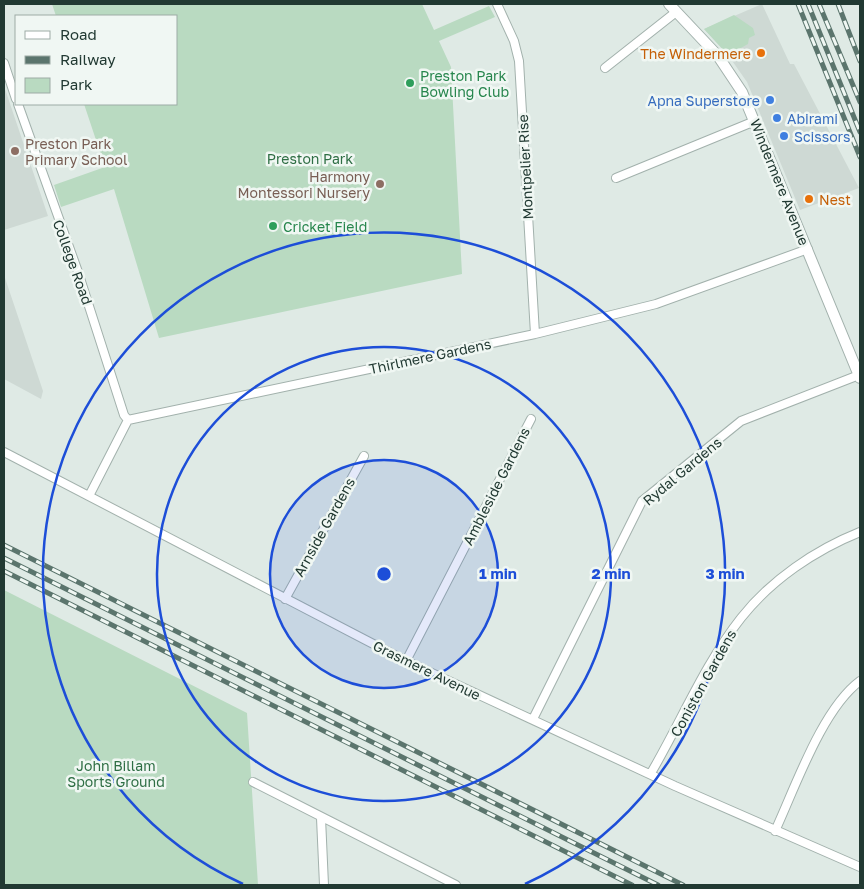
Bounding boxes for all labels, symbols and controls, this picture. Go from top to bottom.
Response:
legend [15,15,178,105]
text: Road [60,25,97,43]
place label: The Windermere [640,45,751,62]
marker: The Windermere [755,47,767,59]
text: Railway [60,50,116,68]
place label: Preston Park Bowling Club [420,67,509,100]
text: Park [60,75,93,93]
marker: Preston Park Bowling Club [404,77,416,89]
place label: Apna Superstore [648,92,760,109]
marker: Apna Superstore [764,94,776,106]
place label: Abirami [787,110,838,127]
marker: Abirami [771,112,783,124]
street label: Montpelier Rise [514,114,536,220]
street label: Windermere Avenue [747,116,813,248]
place label: Scissors [794,128,850,145]
marker: Scissors [778,130,790,142]
place label: Preston Park Primary School [25,135,127,168]
marker: Preston Park Primary School [9,145,21,157]
park label: Preston Park [267,150,353,167]
place label: Harmony Montessori Nursery [238,168,370,201]
marker: Harmony Montessori Nursery [374,178,386,190]
place label: Nest [819,191,851,208]
marker: Nest [803,193,815,205]
street label: College Road [50,217,96,307]
place label: Cricket Field [283,218,367,235]
marker: Cricket Field [267,220,279,232]
street label: Thirlmere Gardens [367,335,493,377]
street label: Ambleside Gardens [459,424,533,548]
street label: Rydal Gardens [639,433,725,509]
street label: Arnside Gardens [290,474,358,580]
text: 1 min [479,564,517,582]
text: 2 min [591,564,631,582]
text: 3 min [705,564,745,582]
centre of rings [375,565,393,583]
street label: Coniston Gardens [667,627,739,739]
street label: Grasmere Avenue [371,637,483,703]
park label: John Billam Sports Ground [67,757,165,790]

